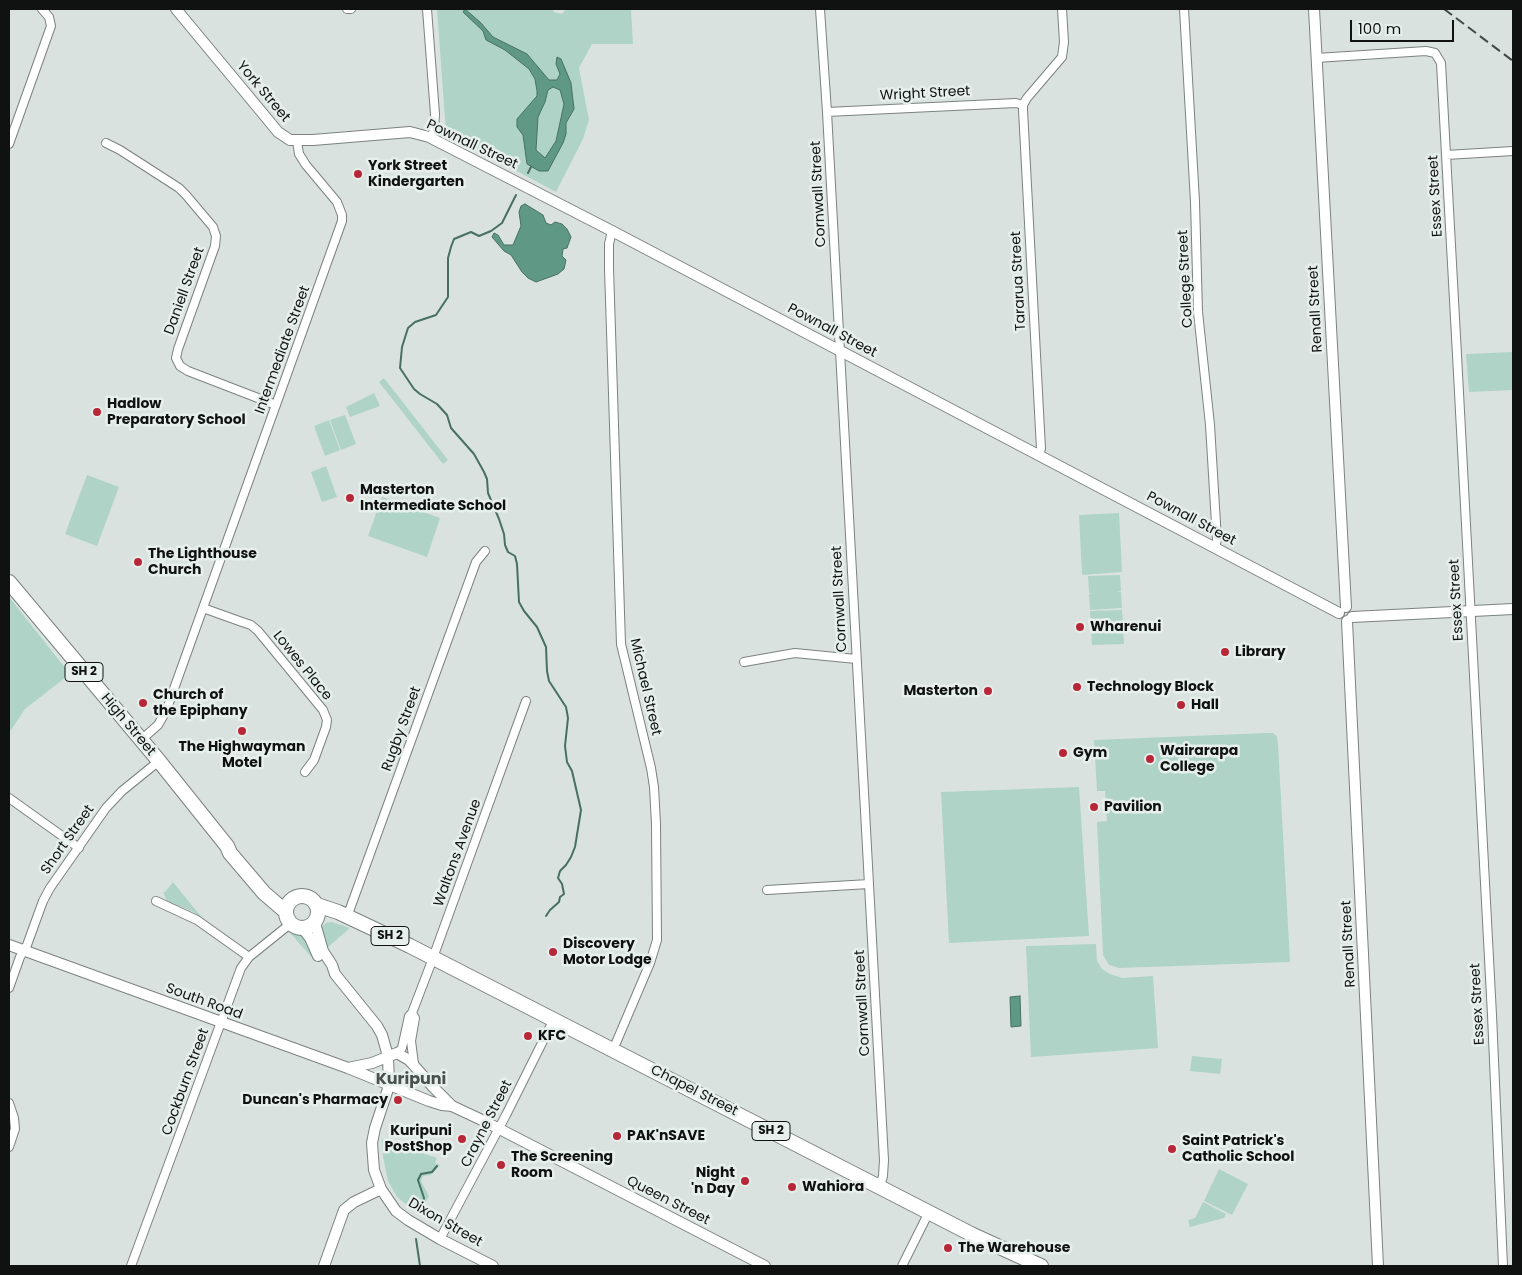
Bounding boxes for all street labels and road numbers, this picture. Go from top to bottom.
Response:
street label: York Street [233,58,293,126]
street label: Wright Street [879,83,971,105]
street label: Pownall Street [424,117,520,173]
street label: Cornwall Street [808,140,830,248]
street label: Essex Street [1425,155,1447,237]
street label: College Street [1175,230,1197,328]
street label: Tararua Street [1008,231,1030,331]
street label: Daniell Street [161,245,209,337]
street label: Renall Street [1305,265,1327,353]
street label: Intermediate Street [252,284,314,416]
street label: Pownall Street [785,300,879,362]
street label: Pownall Street [1144,488,1238,550]
street label: Cornwall Street [829,545,851,653]
street label: Essex Street [1446,559,1468,641]
street label: Lowes Place [269,628,335,704]
street label: Michael Street [626,637,664,737]
road number: SH 2 [65,662,103,682]
street label: Rugby Street [379,684,425,774]
street label: High Street [97,690,159,760]
street label: Waltons Avenue [431,797,485,909]
street label: Short Street [38,802,98,878]
street label: Renall Street [1338,900,1360,988]
road number: SH 2 [371,926,409,946]
street label: Cornwall Street [852,949,874,1057]
street label: Essex Street [1467,963,1489,1045]
street label: South Road [163,980,245,1024]
street label: Cockburn Street [159,1026,213,1138]
street label: Chapel Street [648,1062,740,1120]
street label: Crayne Street [458,1078,516,1170]
road number: SH 2 [752,1122,790,1140]
street label: Queen Street [624,1173,712,1229]
street label: Dixon Street [405,1195,485,1251]

